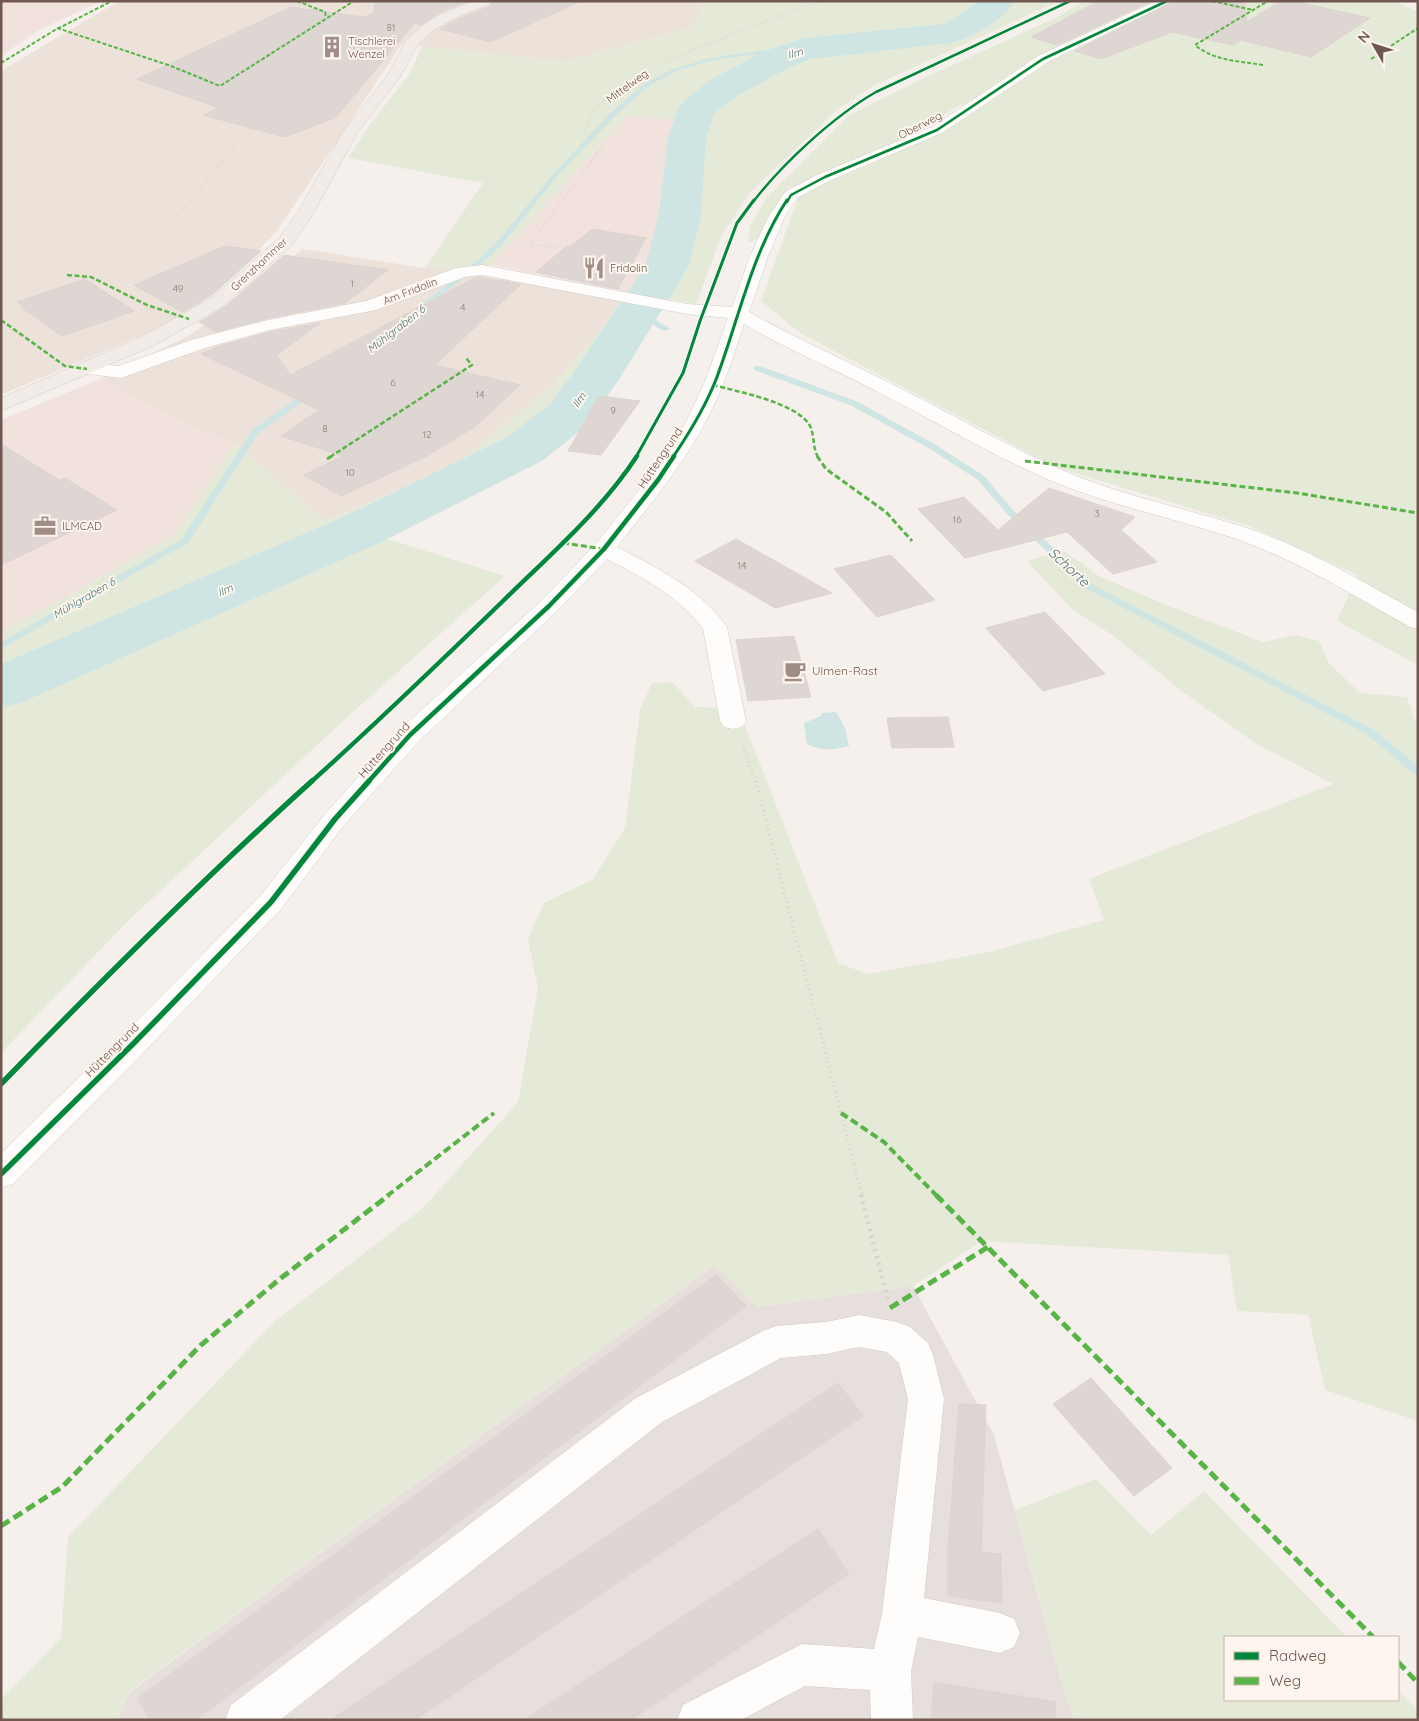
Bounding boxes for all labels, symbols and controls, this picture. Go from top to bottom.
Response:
north arrow [1349,20,1399,70]
house number: 81 [386,21,396,34]
text: N [1354,27,1374,46]
building icon: Tischlerei Wenzel [319,34,345,60]
place label: Tischlerei Wenzel [348,34,395,61]
water label: Ilm [786,44,805,62]
street label: Mittelweg [603,66,651,106]
street label: Oberweg [896,108,944,142]
street label: Grenzhammer [228,234,291,294]
restaurant icon: Fridolin [581,255,607,281]
place label: Fridolin [610,261,647,275]
street label: Am Fridolin [381,274,439,308]
house number: 1 [350,277,354,290]
house number: 49 [173,282,184,295]
water label: Mühlgraben 6 [364,301,429,356]
house number: 4 [460,301,466,314]
house number: 6 [390,376,396,389]
house number: 14 [476,388,484,401]
water label: Ilm [569,389,590,410]
house number: 9 [610,404,616,417]
house number: 8 [322,422,328,435]
street label: Hüttengrund [634,424,685,491]
house number: 12 [422,428,432,441]
house number: 10 [345,466,355,479]
house number: 3 [1094,507,1100,520]
office icon: ILMCAD [32,513,58,539]
house number: 16 [952,513,962,526]
place label: ILMCAD [62,519,102,533]
water label: Schorte [1045,544,1094,591]
house number: 14 [738,559,746,572]
water label: Mühlgraben 6 [50,574,119,622]
water label: Ilm [215,580,236,600]
cafe icon: Ulmen-Rast [782,658,808,684]
place label: Ulmen-Rast [812,663,878,678]
street label: Hüttengrund [354,718,413,781]
street label: Hüttengrund [81,1019,142,1080]
legend [1224,1636,1399,1701]
text: Radweg [1269,1646,1326,1665]
text: Weg [1269,1671,1301,1690]

